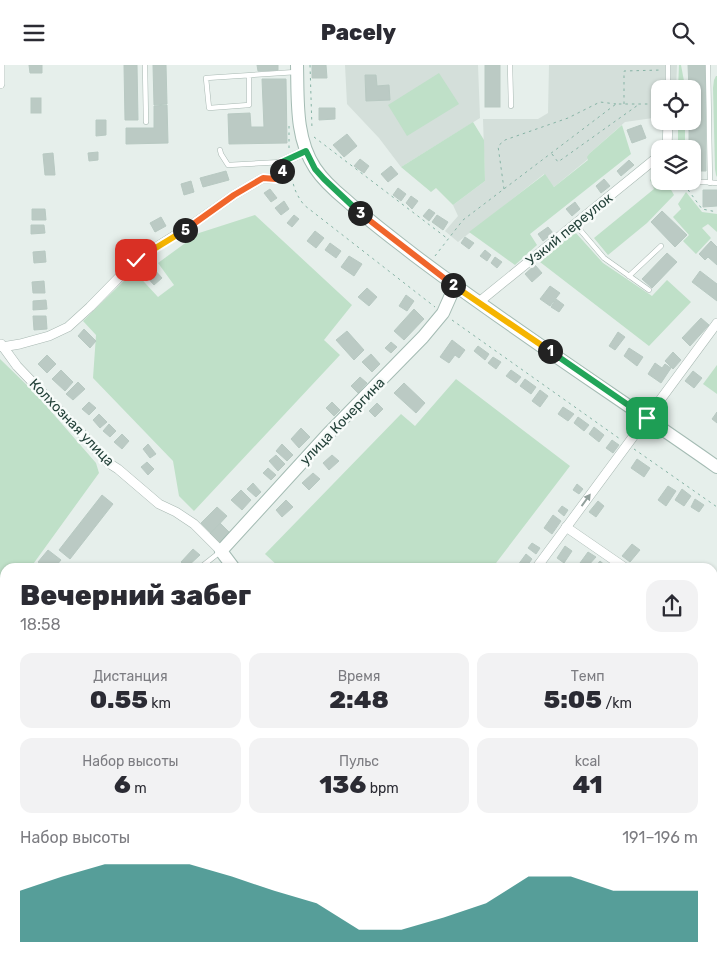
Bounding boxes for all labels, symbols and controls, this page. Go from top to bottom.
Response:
icon: menu [20,19,48,47]
text: Pacely [321,19,396,46]
icon: search [669,19,697,47]
map controls [651,80,701,190]
button: locate [651,80,701,130]
button: layers [651,140,701,190]
pin: 4 [270,159,294,183]
text: 4 [278,163,287,180]
street label: Узкий переулок [523,189,616,269]
pin: 3 [348,201,372,225]
text: 3 [356,205,365,222]
pin: 5 [172,217,198,243]
text: 5 [181,222,190,239]
pin [115,239,157,281]
icon: check [122,246,150,274]
pin: 2 [440,273,466,297]
text: 2 [449,277,458,294]
pin: 1 [538,339,562,363]
text: 1 [547,343,554,360]
street label: улица Кочергина [296,374,388,469]
street label: Колхозная улица [26,375,118,470]
pin [626,397,668,439]
icon: arrive [633,404,661,432]
one-way arrow [581,493,591,507]
text: Вечерний забег [20,579,251,612]
button: share [646,580,698,632]
text: 18:58 [20,615,61,634]
text: Дистанция [93,668,168,685]
text: Время [338,668,380,685]
text: Темп [571,668,605,685]
text: 0.55 [90,685,148,714]
text: 2:48 [329,685,389,714]
text: 5:05 [543,685,602,714]
text: km [148,695,171,712]
text: /km [602,695,632,712]
text: Набор высоты [82,753,178,770]
text: Пульс [339,753,379,770]
text: kcal [575,753,601,770]
text: 6 [114,770,131,799]
text: 136 [319,770,366,799]
text: 41 [573,770,603,799]
text: m [131,780,147,797]
text: bpm [366,780,399,797]
text: Набор высоты [20,828,130,847]
text: 191–196 m [622,828,698,847]

